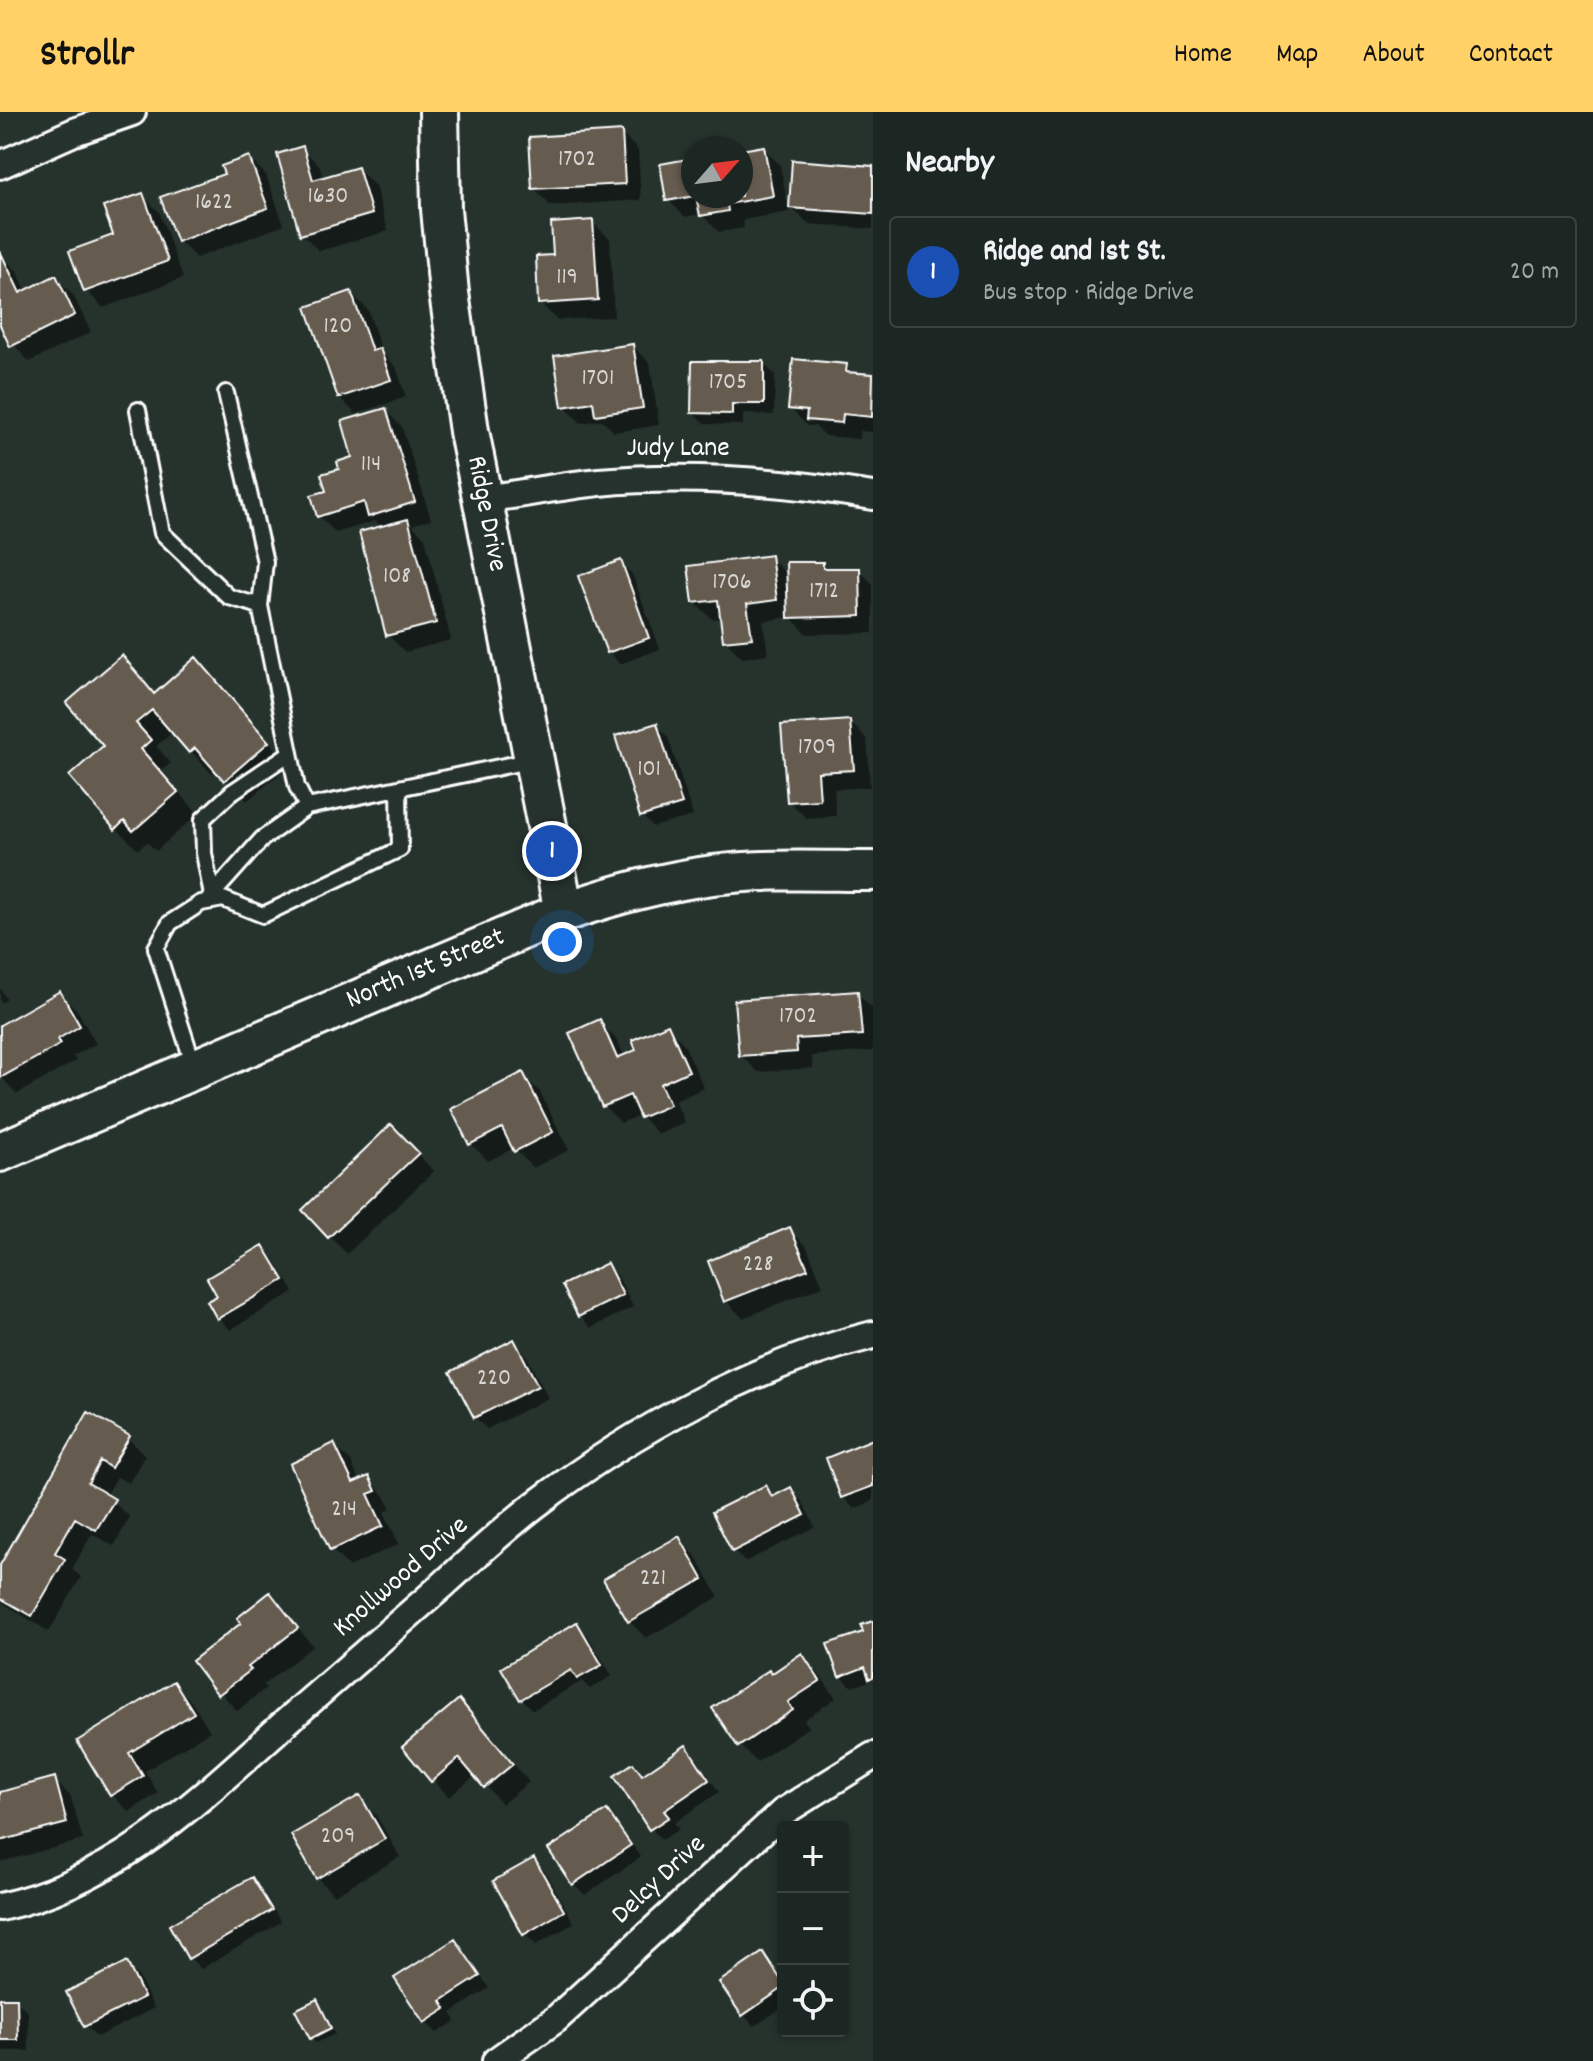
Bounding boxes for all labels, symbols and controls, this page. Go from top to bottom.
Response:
text: Strollr [40,29,134,84]
text: Home [1174,36,1232,76]
text: Map [1276,36,1318,76]
text: About [1362,36,1425,76]
text: Contact [1469,36,1553,76]
north arrow [681,136,753,208]
text: Nearby [905,140,994,189]
house number: 1702 [558,143,596,177]
house number: 1630 [308,180,348,214]
house number: 1622 [195,186,233,220]
text: Ridge and 1st St. [983,232,1166,275]
text: 1 [930,254,936,291]
text: 20 m [1510,254,1559,291]
house number: 119 [556,261,578,295]
text: Bus stop · Ridge Drive [983,275,1194,312]
house number: 120 [324,310,352,344]
house number: 1701 [582,362,614,396]
house number: 1705 [709,366,747,400]
street label: Judy Lane [627,430,730,470]
house number: 114 [361,448,381,482]
street label: Ridge Drive [454,453,516,575]
house number: 108 [383,560,411,594]
house number: 1706 [712,566,752,600]
house number: 1712 [809,575,839,609]
house number: 1709 [798,731,836,765]
house number: 101 [637,753,661,787]
pin: 1 [526,821,578,881]
street label: North 1st Street [340,919,512,1021]
your location [542,922,582,962]
house number: 1702 [779,1000,817,1034]
house number: 228 [743,1248,773,1282]
house number: 220 [477,1362,511,1396]
house number: 214 [331,1493,357,1527]
street label: Knollwood Drive [325,1508,479,1648]
house number: 221 [640,1562,666,1596]
house number: 209 [321,1820,355,1854]
map controls [777,1821,849,2037]
button: + [777,1821,849,1893]
street label: Delcy Drive [604,1827,716,1935]
button: − [777,1893,849,1965]
button: locate [777,1965,849,2037]

